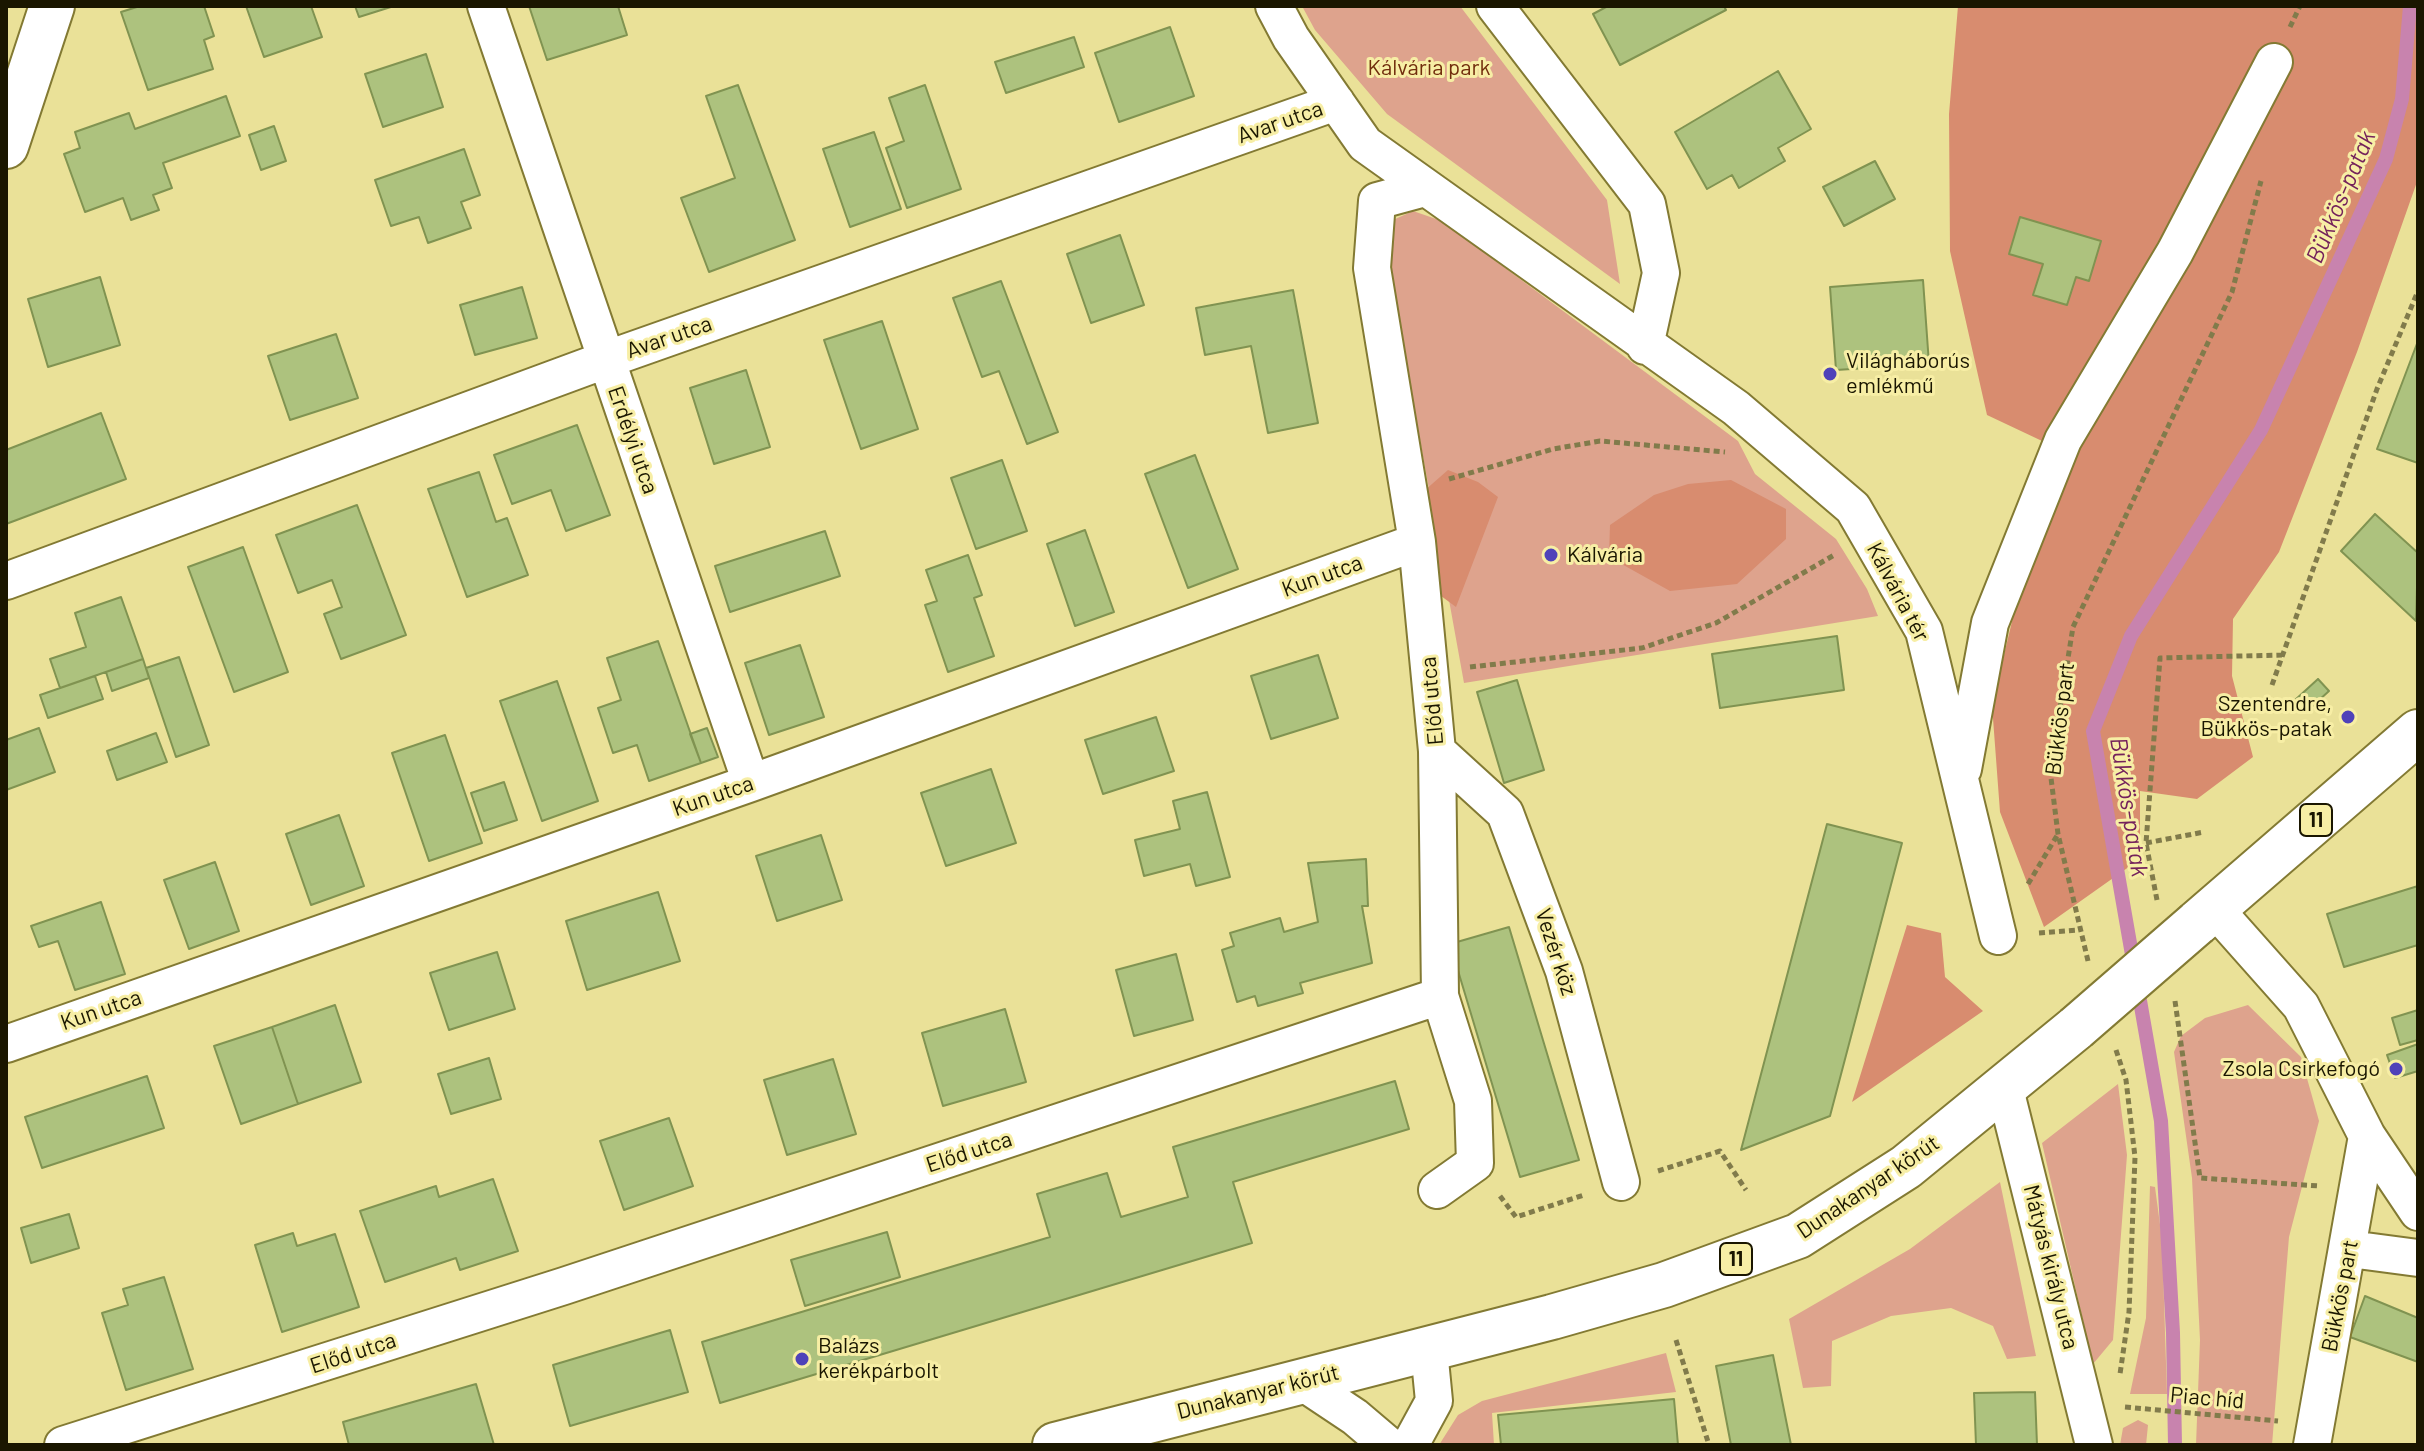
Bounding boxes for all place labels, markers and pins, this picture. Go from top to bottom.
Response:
place label: Világháborús emlékmű [1846,348,1970,400]
marker: Világháborús emlékmű [1821,365,1839,383]
place label: Kálvária [1567,542,1643,568]
marker: Kálvária [1542,546,1560,564]
place label: Szentendre, Bükkös-patak [2200,691,2332,742]
marker: Szentendre, Bükkös-patak [2339,708,2357,726]
place label: Zsola Csirkefogó [2223,1056,2380,1082]
marker: Zsola Csirkefogó [2387,1060,2405,1078]
place label: Balázs kerékpárbolt [818,1333,939,1384]
marker: Balázs kerékpárbolt [793,1350,811,1368]

